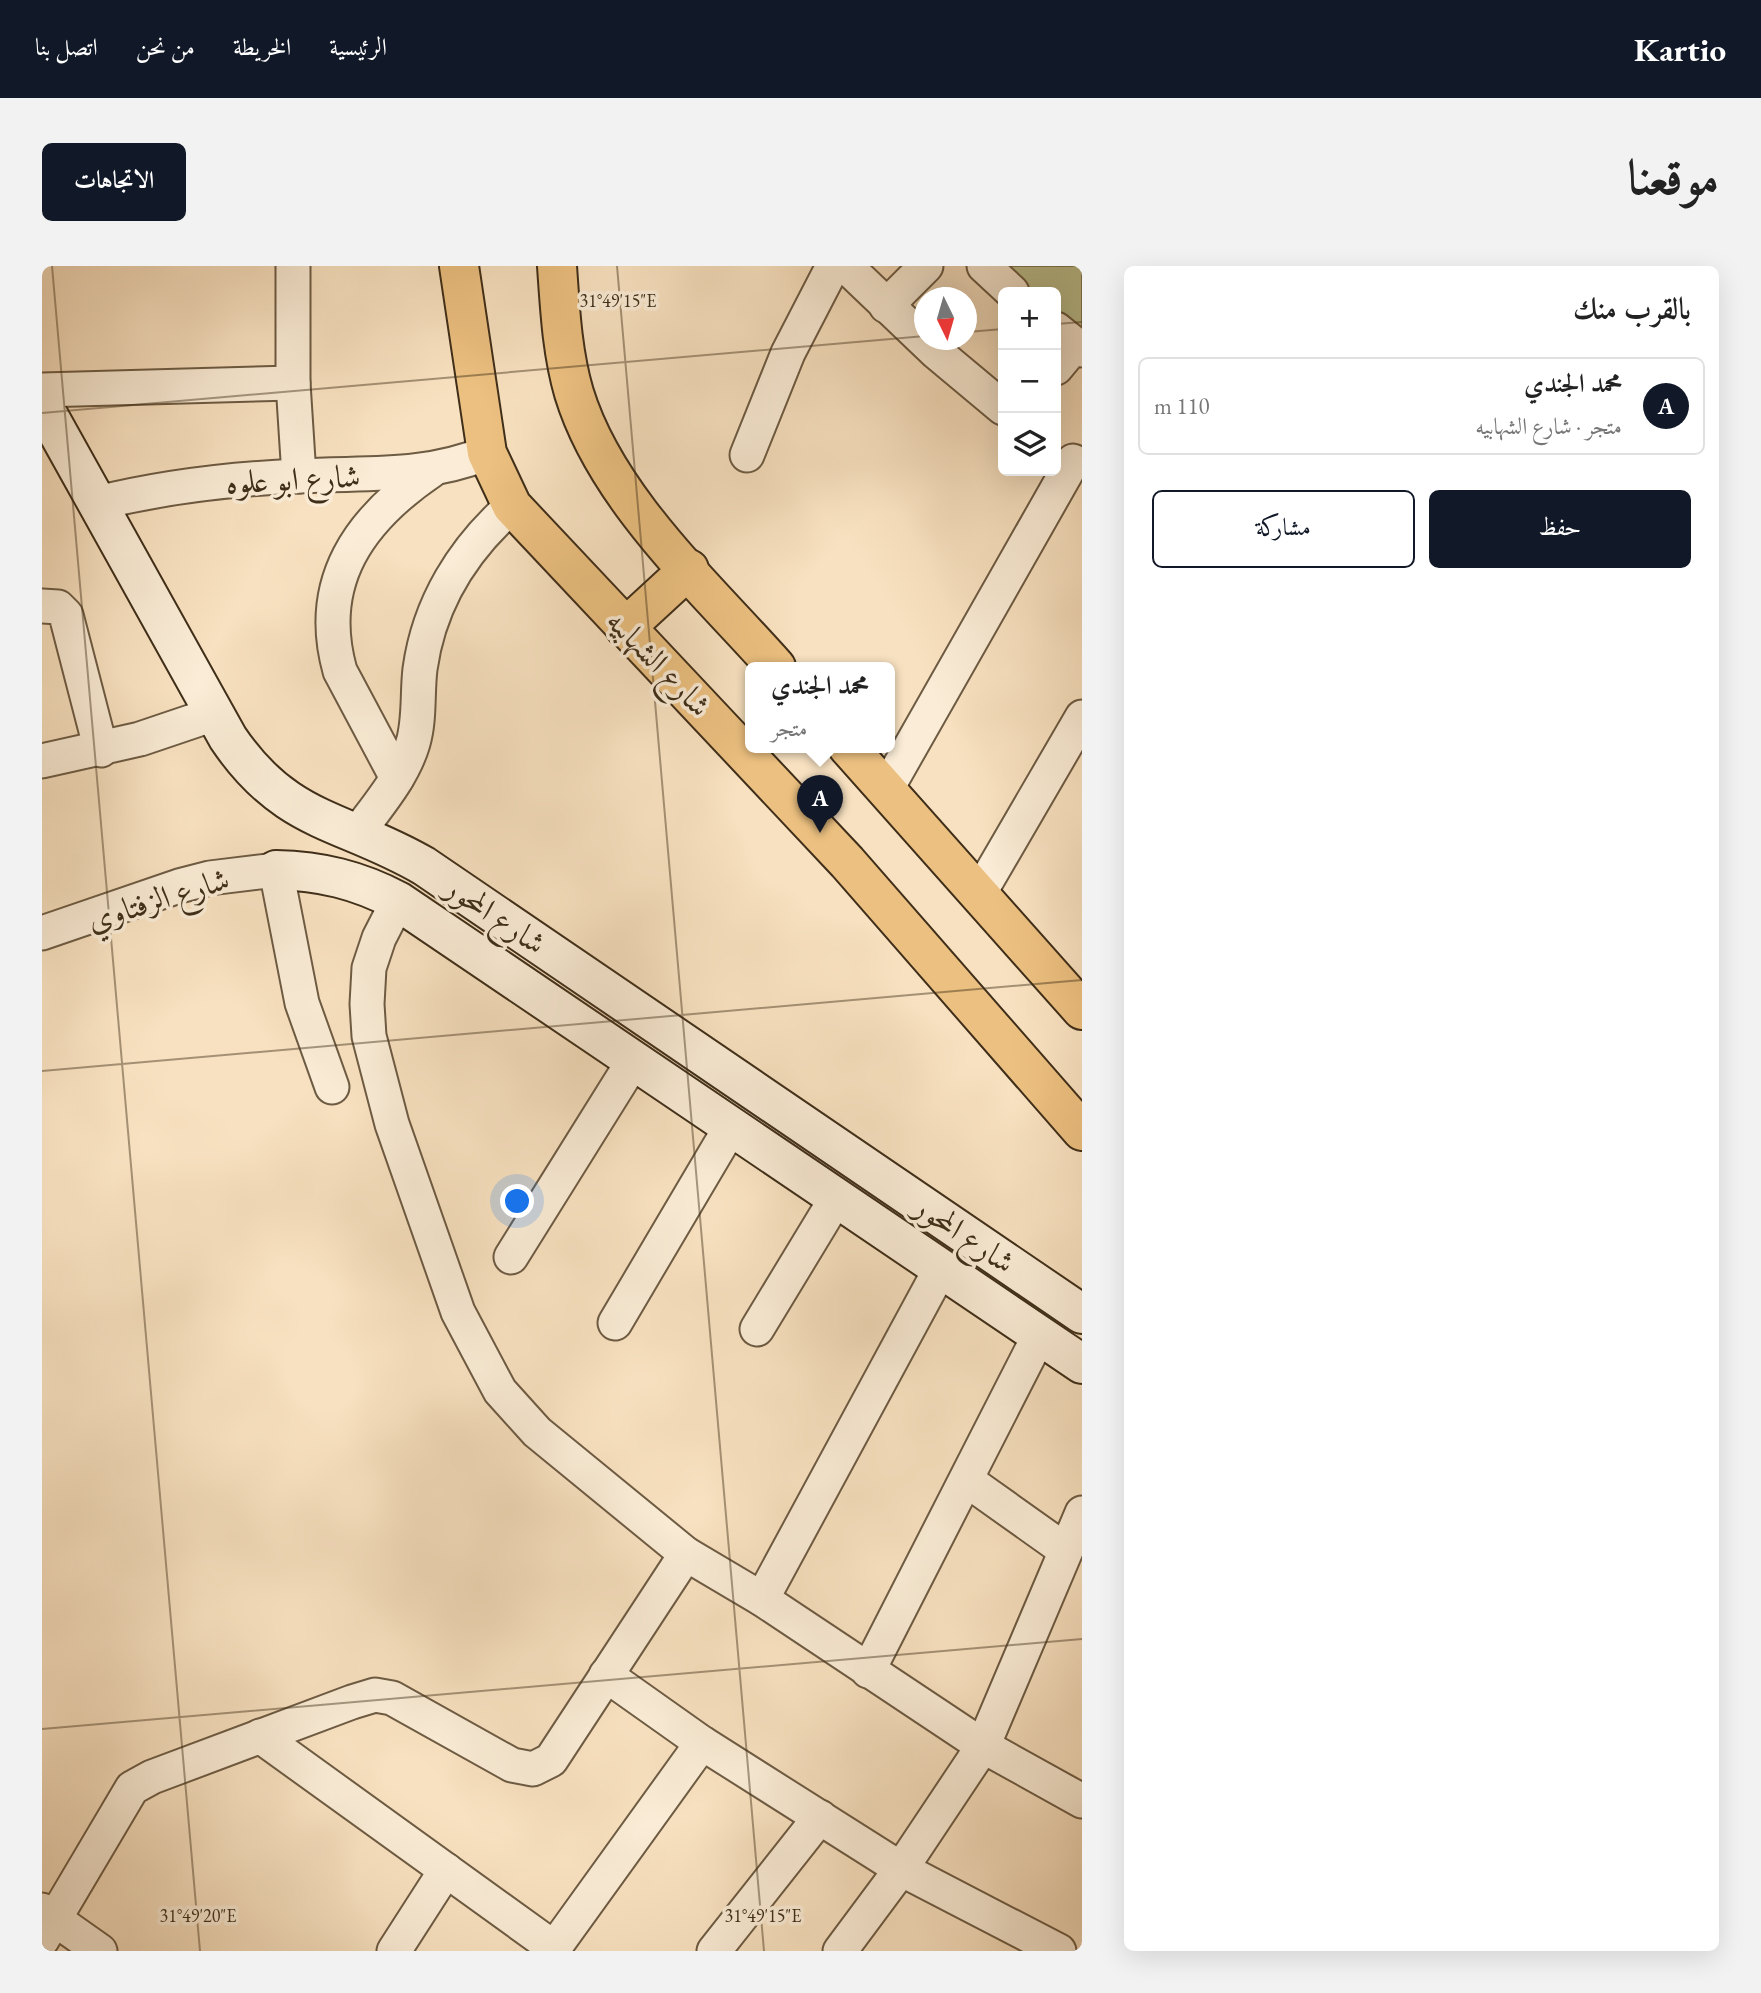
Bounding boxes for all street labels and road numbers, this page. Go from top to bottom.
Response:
street label: شارع ابو علوه [224,454,362,509]
street label: شارع الشهابيه [593,600,721,730]
street label: شارع الزفتاوي [82,857,236,946]
street label: شارع المحور [432,864,555,969]
street label: شارع المحور [901,1183,1024,1288]

